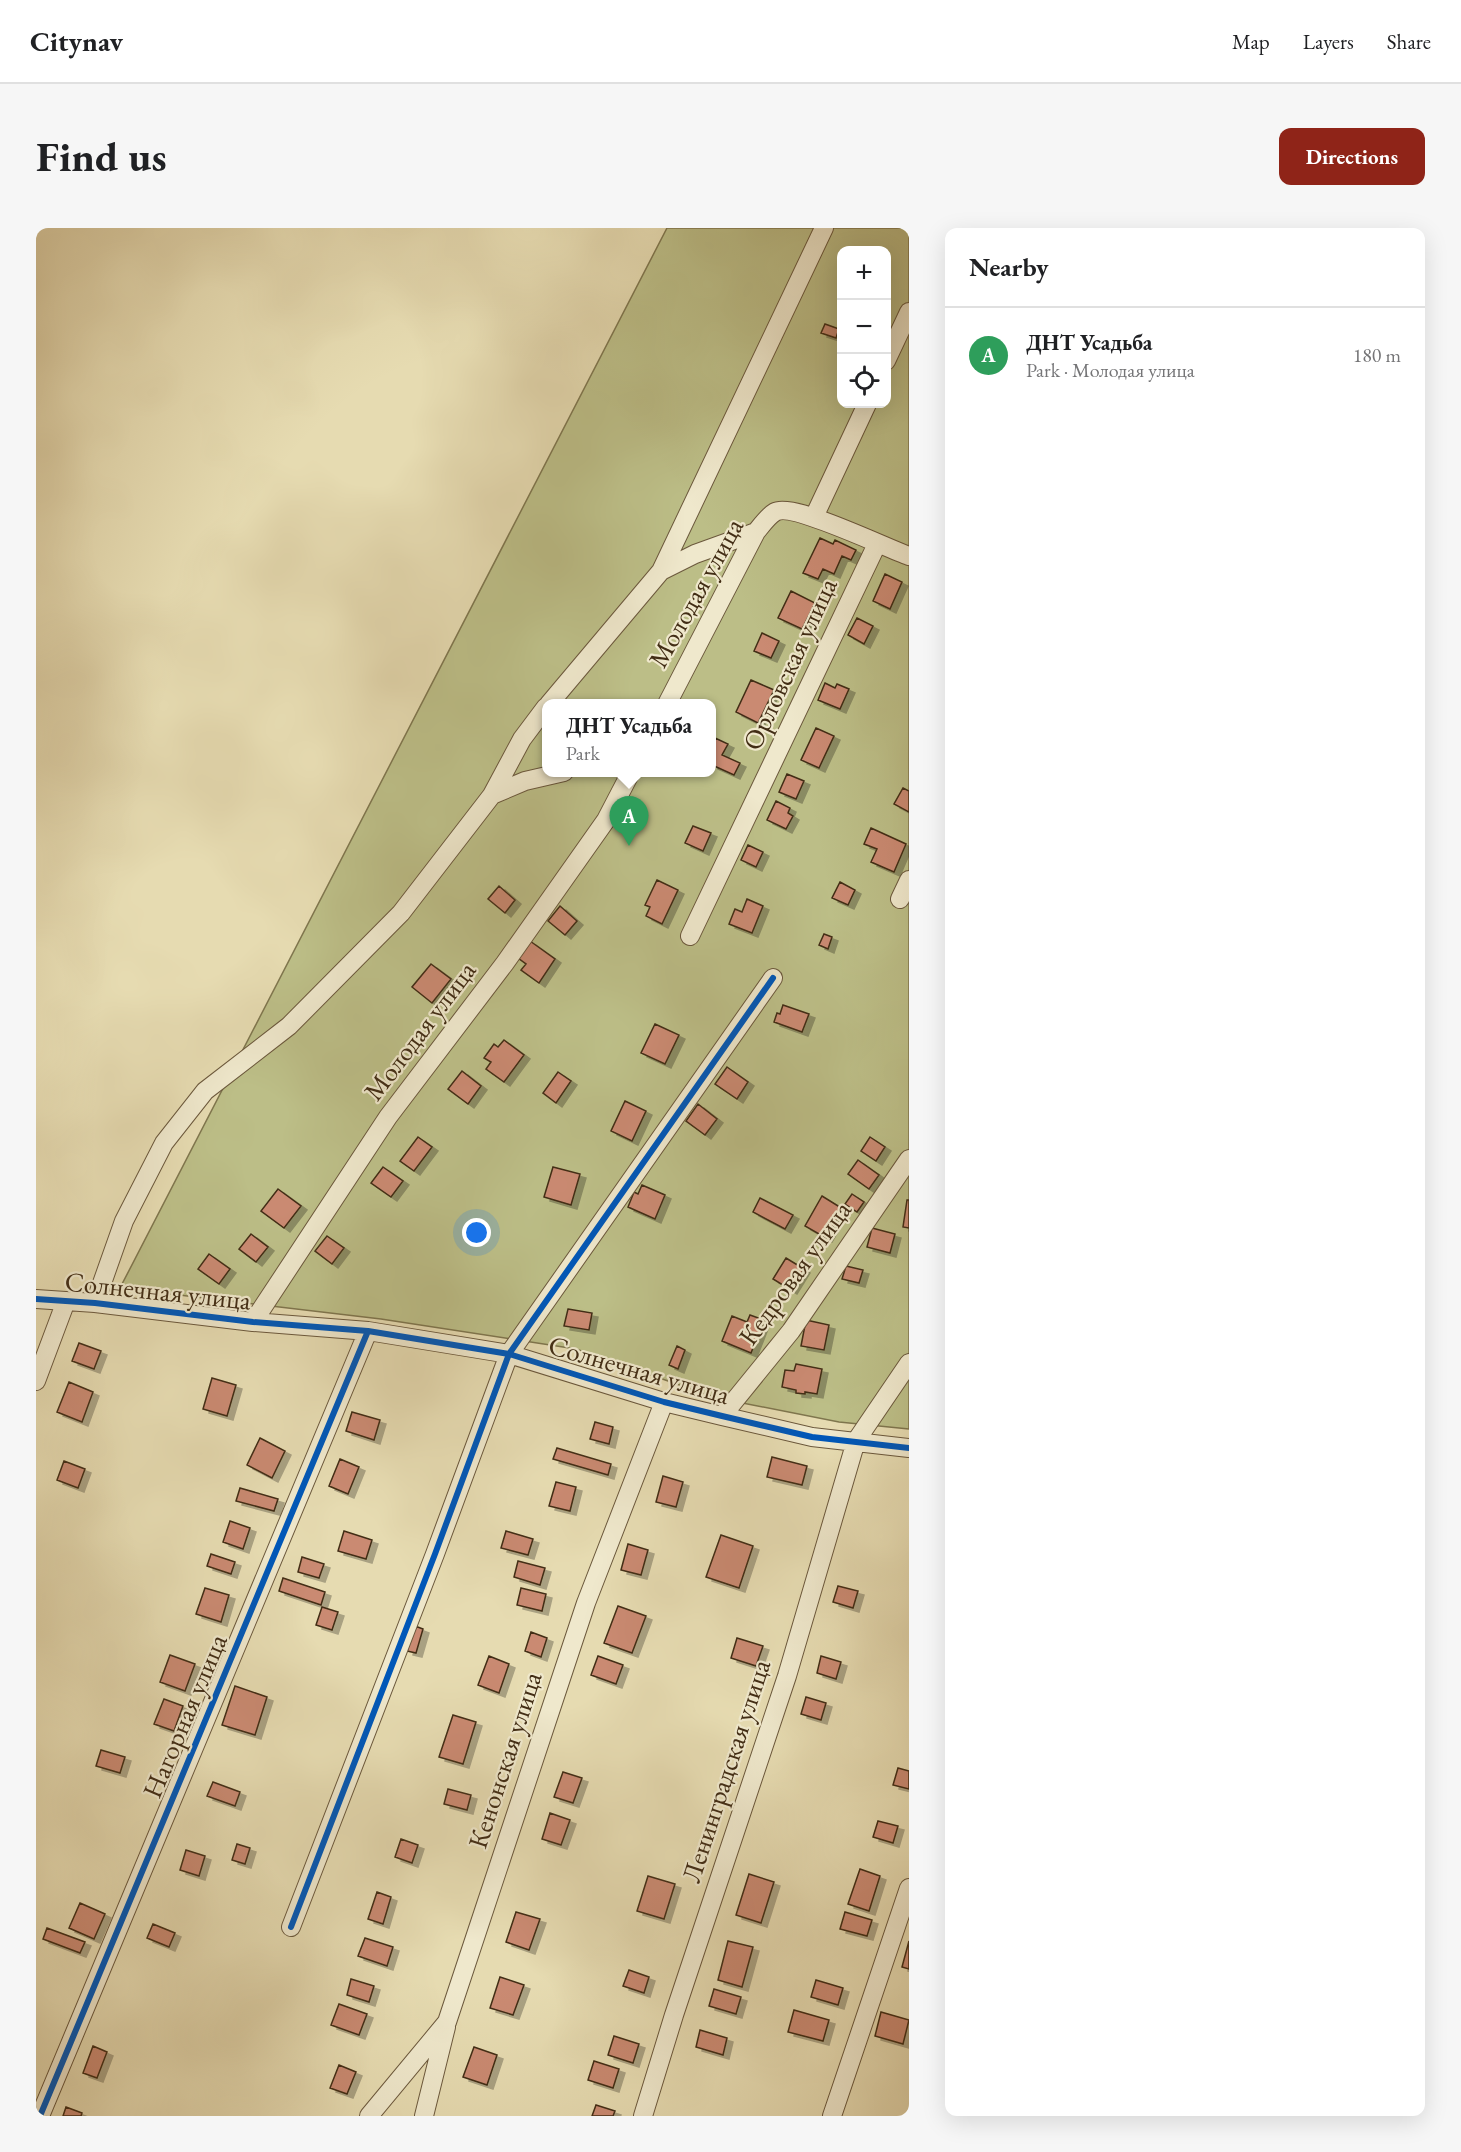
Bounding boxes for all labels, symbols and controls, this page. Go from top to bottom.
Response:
text: Citynav [30,23,123,59]
text: Map [1232,28,1270,55]
text: Layers [1303,28,1354,55]
text: Share [1387,28,1431,55]
button: Directions [1279,128,1425,185]
text: Find us [36,129,167,184]
map controls [837,246,891,408]
button: + [837,246,891,300]
text: Nearby [969,250,1049,284]
button: − [837,300,891,354]
text: ДНТ Усадьба [1026,328,1153,357]
text: A [981,342,996,368]
text: 180 m [1353,342,1401,368]
button: locate [837,354,891,408]
text: Park · Молодая улица [1026,357,1195,383]
street label: Молодая улица [640,512,751,674]
street label: Орловская улица [734,572,845,756]
popup [542,699,716,777]
text: ДНТ Усадьба [566,711,692,740]
text: Park [566,740,600,766]
pin: A [610,796,648,846]
street label: Молодая улица [356,954,484,1107]
street label: Кедровая улица [730,1193,859,1352]
your location [462,1218,491,1247]
street label: Солнечная улица [63,1263,253,1318]
street label: Солнечная улица [544,1327,734,1412]
street label: Нагорная улица [134,1628,235,1803]
street label: Ленинградская улица [673,1655,778,1887]
street label: Кенонская улица [459,1667,550,1853]

